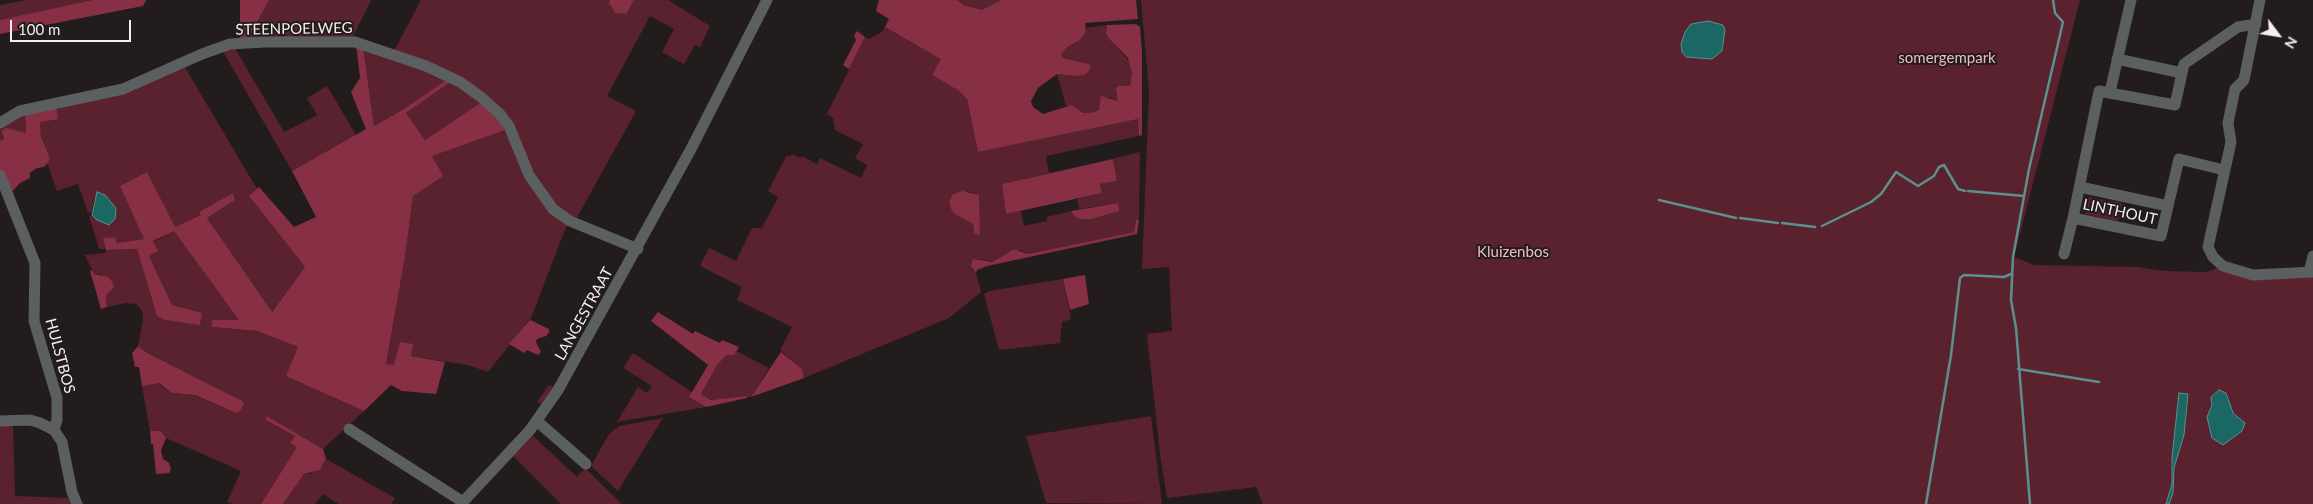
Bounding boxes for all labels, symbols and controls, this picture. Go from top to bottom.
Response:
scale bar [12,10,134,42]
north arrow [2253,10,2303,60]
street label: STEENPOELWEG [235,19,353,39]
text: 100 m [18,20,60,38]
text: N [2281,34,2301,52]
park label: somergempark [1898,49,1996,67]
street label: LINTHOUT [2081,195,2159,229]
park label: Kluizenbos [1477,243,1549,261]
street label: LANGESTRAAT [551,264,617,364]
street label: HULSTBOS [41,316,79,396]

